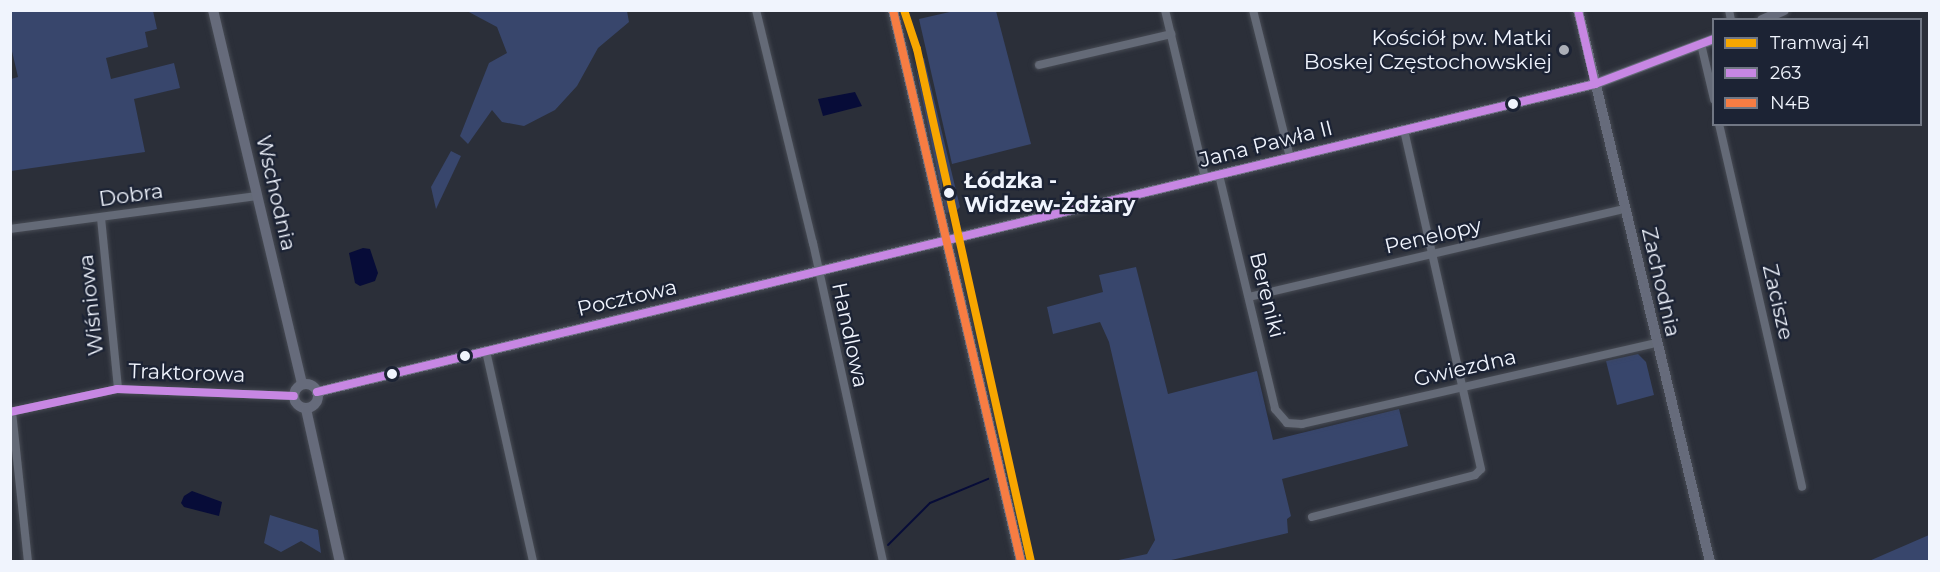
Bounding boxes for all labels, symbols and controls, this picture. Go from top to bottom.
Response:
legend [1712,18,1922,126]
place label: Kościół pw. Matki Boskej Częstochowskiej [1304,25,1552,75]
text: Tramwaj 41 [1770,32,1870,54]
marker: Kościół pw. Matki Boskej Częstochowskiej [1557,43,1571,57]
text: 263 [1770,62,1801,84]
text: N4B [1770,92,1810,114]
unlabelled marker [1507,98,1519,110]
street label: Jana Pawła II [1197,115,1335,173]
street label: Wschodnia [250,133,302,253]
place label: Łódzka - Widzew-Żdżary [964,168,1135,218]
street label: Dobra [97,178,165,212]
marker: Łódzka - Widzew-Żdżary [939,183,959,203]
street label: Penelopy [1382,213,1484,259]
street label: Zachodnia [1636,225,1686,339]
street label: Bereniki [1244,250,1290,340]
street label: Wiśniowa [73,253,109,357]
street label: Zacisze [1757,262,1799,342]
street label: Pocztowa [575,274,679,322]
street label: Handlowa [827,280,873,390]
street label: Gwiezdna [1411,344,1519,392]
unlabelled marker [459,350,471,362]
street label: Traktorowa [128,358,246,388]
unlabelled marker [386,368,398,380]

